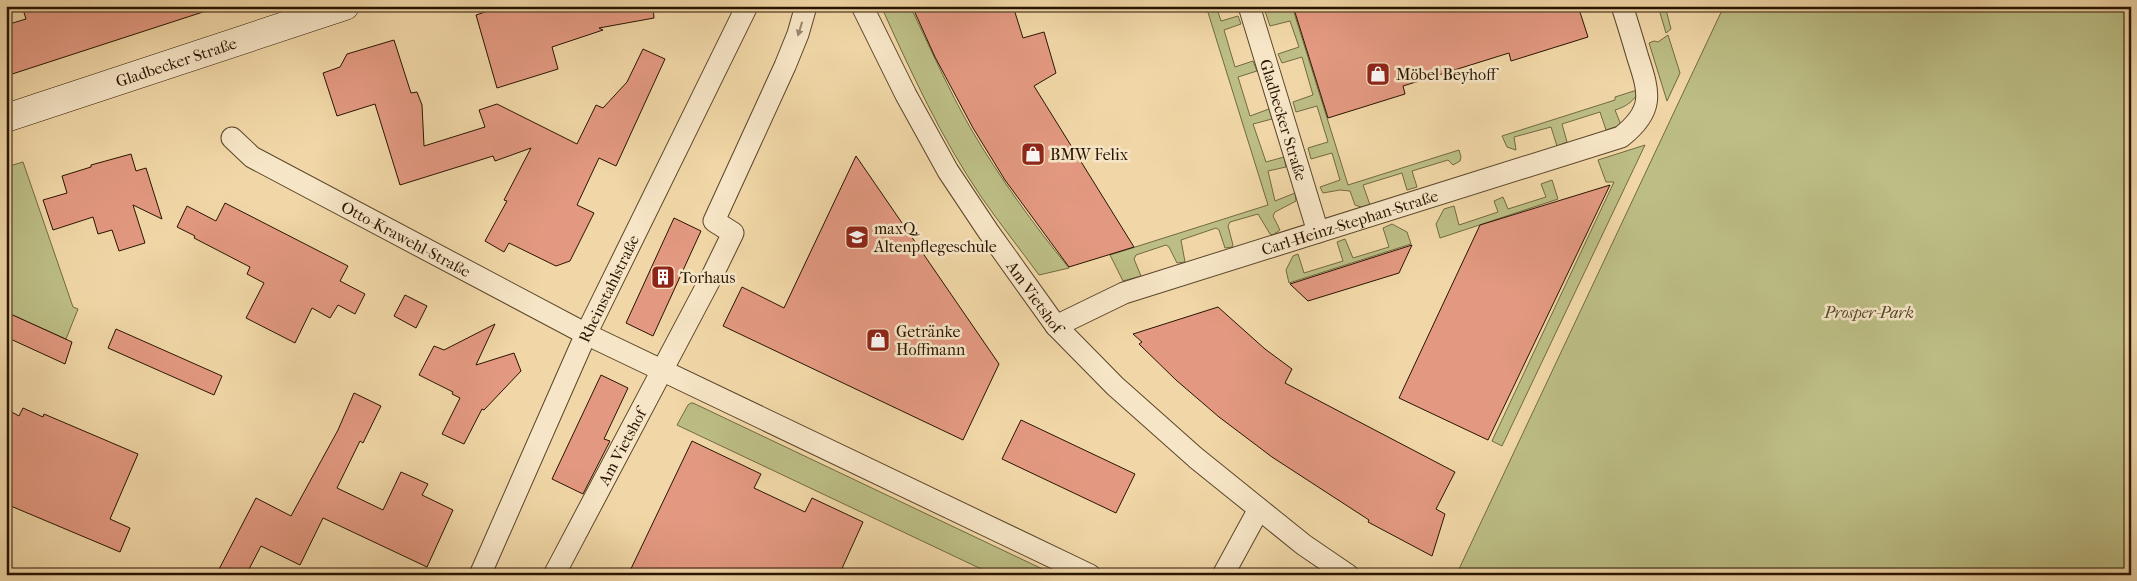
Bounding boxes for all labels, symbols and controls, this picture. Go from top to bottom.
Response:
one-way arrow [795,21,803,36]
street label: Gladbecker Straße [113,33,239,91]
street label: Gladbecker Straße [1256,57,1311,183]
shop icon: Möbel Beyhoff [1365,61,1391,87]
place label: Möbel Beyhoff [1396,65,1499,84]
shop icon: BMW Felix [1020,141,1046,167]
place label: BMW Felix [1050,145,1129,164]
street label: Carl-Heinz-Stephan-Straße [1259,186,1441,259]
street label: Otto-Krawehl-Straße [338,197,474,281]
place label: maxQ. Altenpflegeschule [873,219,997,256]
school or university icon: maxQ. Altenpflegeschule [844,224,870,250]
street label: Rheinstahlstraße [575,232,643,345]
street label: Am Vietshof [1002,257,1069,340]
building icon: Torhaus [650,264,676,290]
place label: Torhaus [680,268,735,287]
park label: Prosper-Park [1823,303,1914,322]
place label: Getränke Hoffmann [896,322,966,359]
shop icon: Getränke Hoffmann [865,327,891,353]
street label: Am Vietshof [594,402,652,489]

